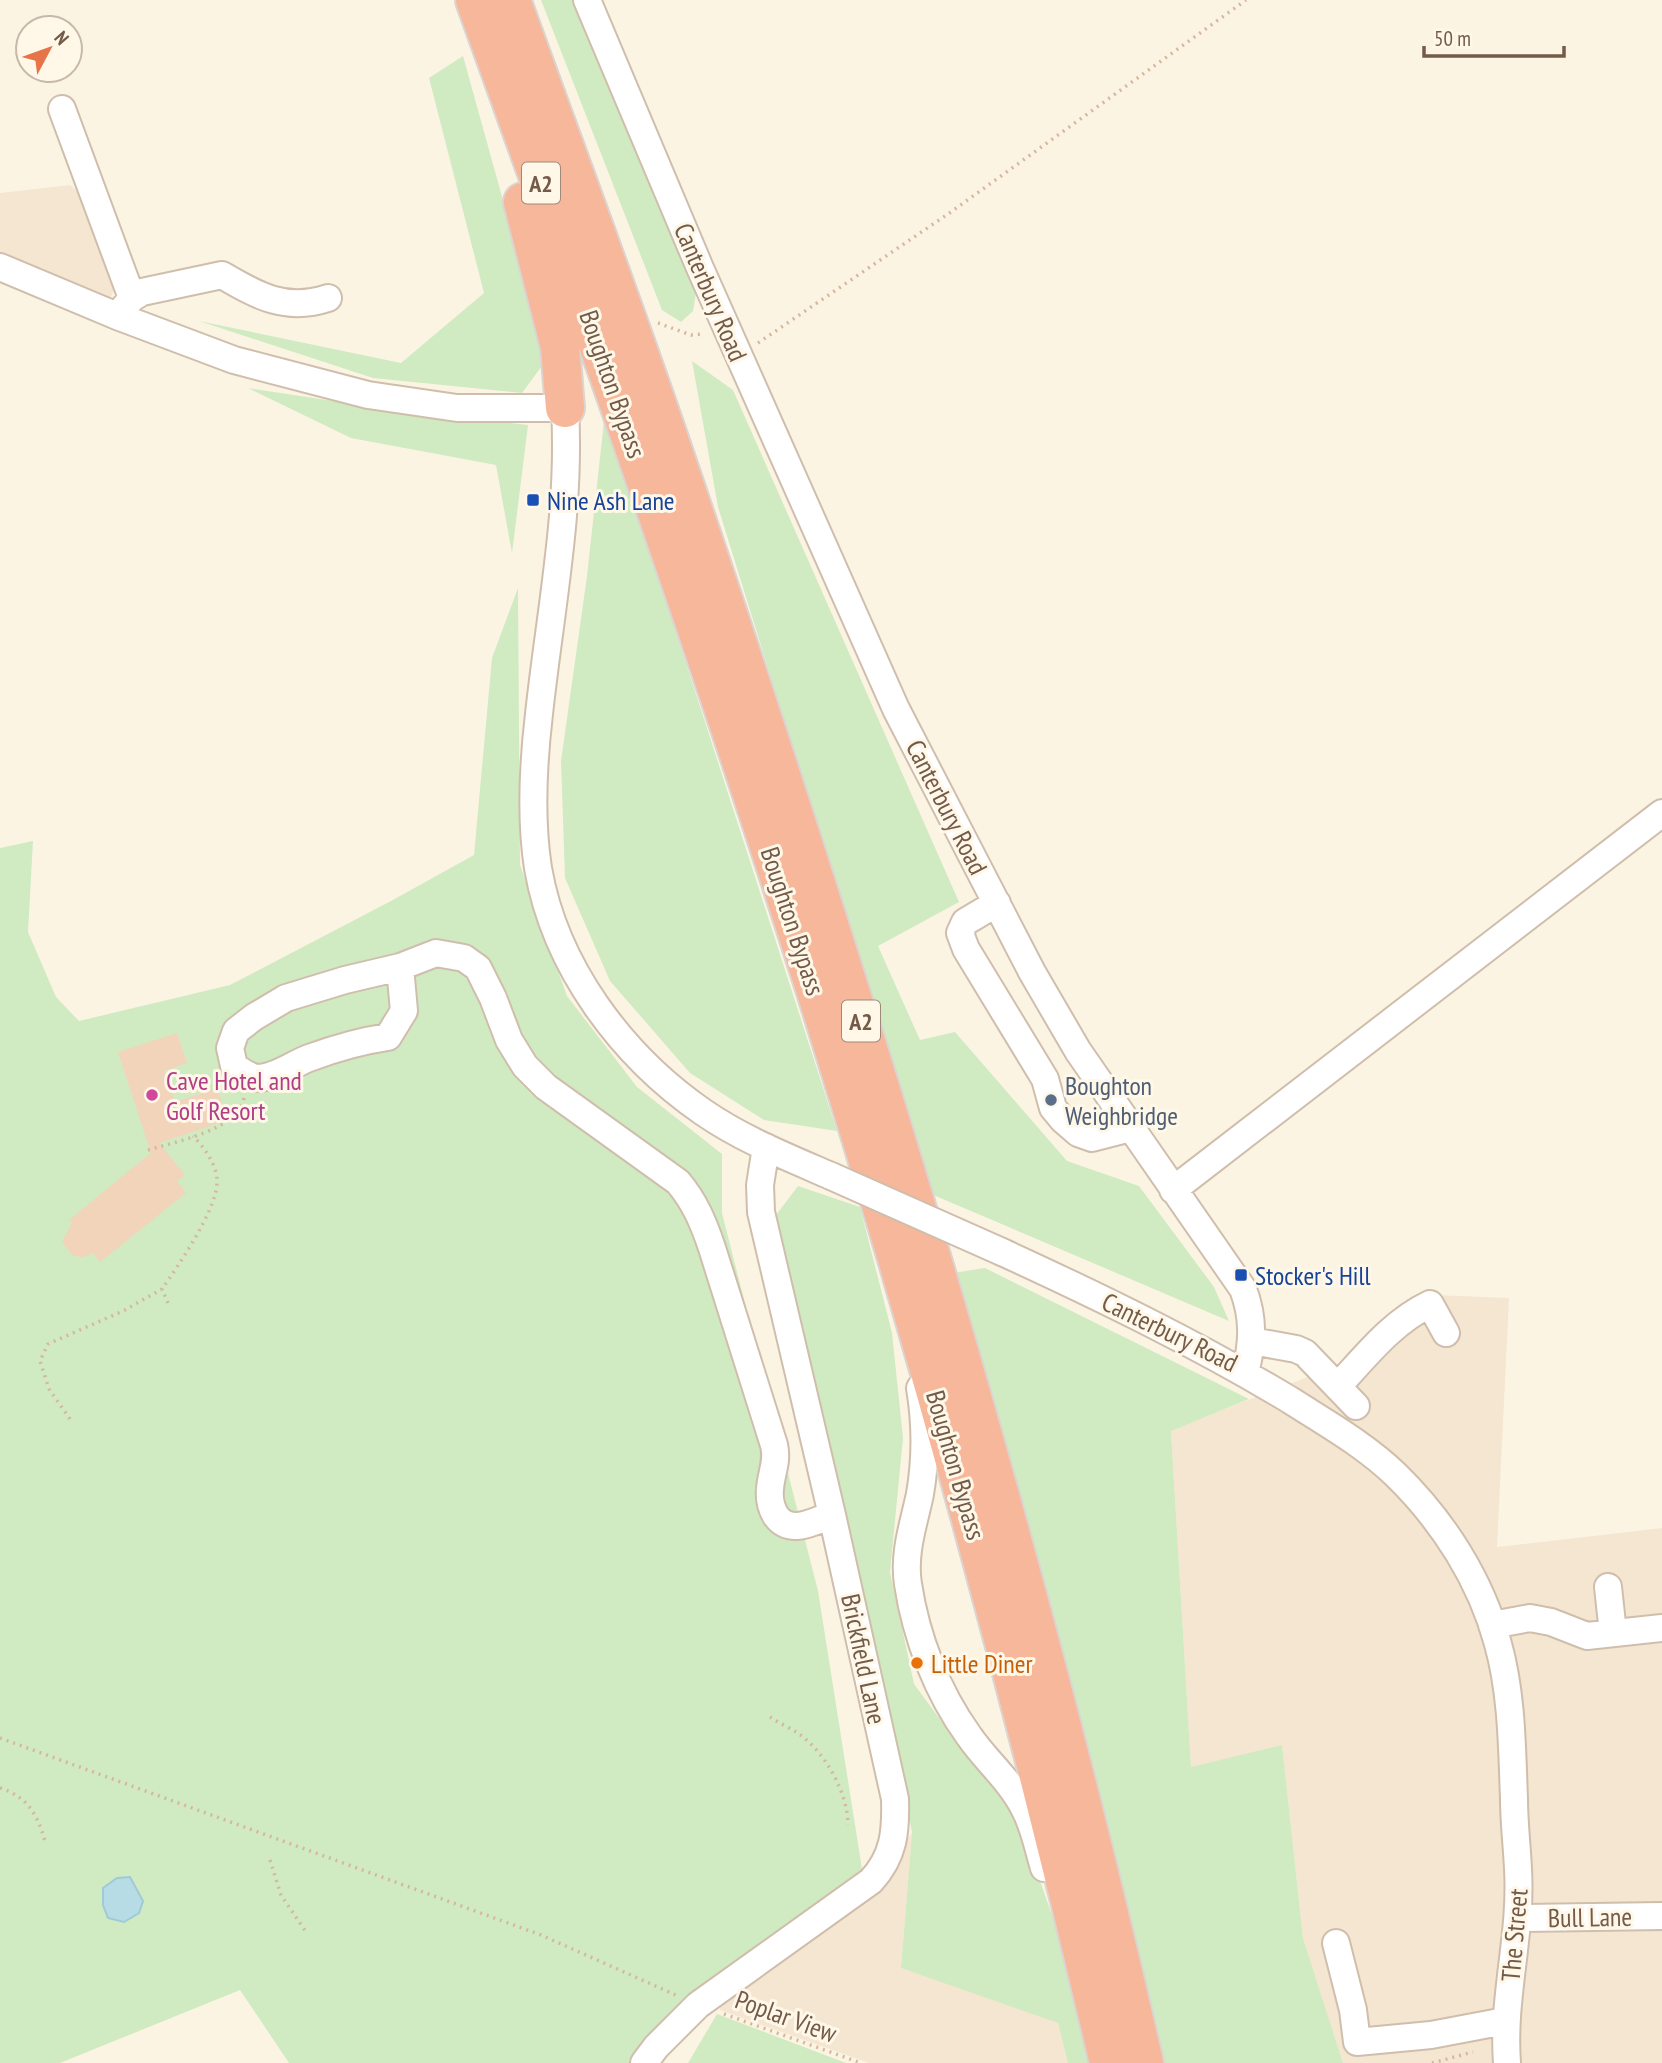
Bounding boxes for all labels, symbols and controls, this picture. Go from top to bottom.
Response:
north arrow [14,14,84,84]
scale bar [1424,14,1564,58]
text: 50 m [1434,25,1471,52]
text: N [49,26,74,50]
road number: A2 [522,162,560,204]
street label: Canterbury Road [667,218,755,366]
street label: Boughton Bypass [572,306,654,462]
place label: Nine Ash Lane [547,484,675,517]
marker: Nine Ash Lane [525,492,541,508]
street label: Canterbury Road [899,734,995,880]
street label: Boughton Bypass [754,843,832,999]
road number: A2 [842,1001,880,1042]
place label: Cave Hotel and Golf Resort [166,1064,302,1127]
place label: Boughton Weighbridge [1065,1069,1178,1132]
marker: Cave Hotel and Golf Resort [144,1087,160,1103]
marker: Boughton Weighbridge [1043,1092,1059,1108]
place label: Stocker's Hill [1255,1259,1371,1292]
marker: Stocker's Hill [1233,1267,1249,1283]
street label: Canterbury Road [1097,1285,1243,1379]
street label: Boughton Bypass [919,1387,993,1543]
street label: Brickfield Lane [834,1591,894,1727]
place label: Little Diner [931,1647,1033,1680]
marker: Little Diner [909,1655,925,1671]
street label: The Street [1494,1887,1534,1983]
street label: Bull Lane [1548,1900,1632,1934]
street label: Poplar View [731,1982,842,2050]

